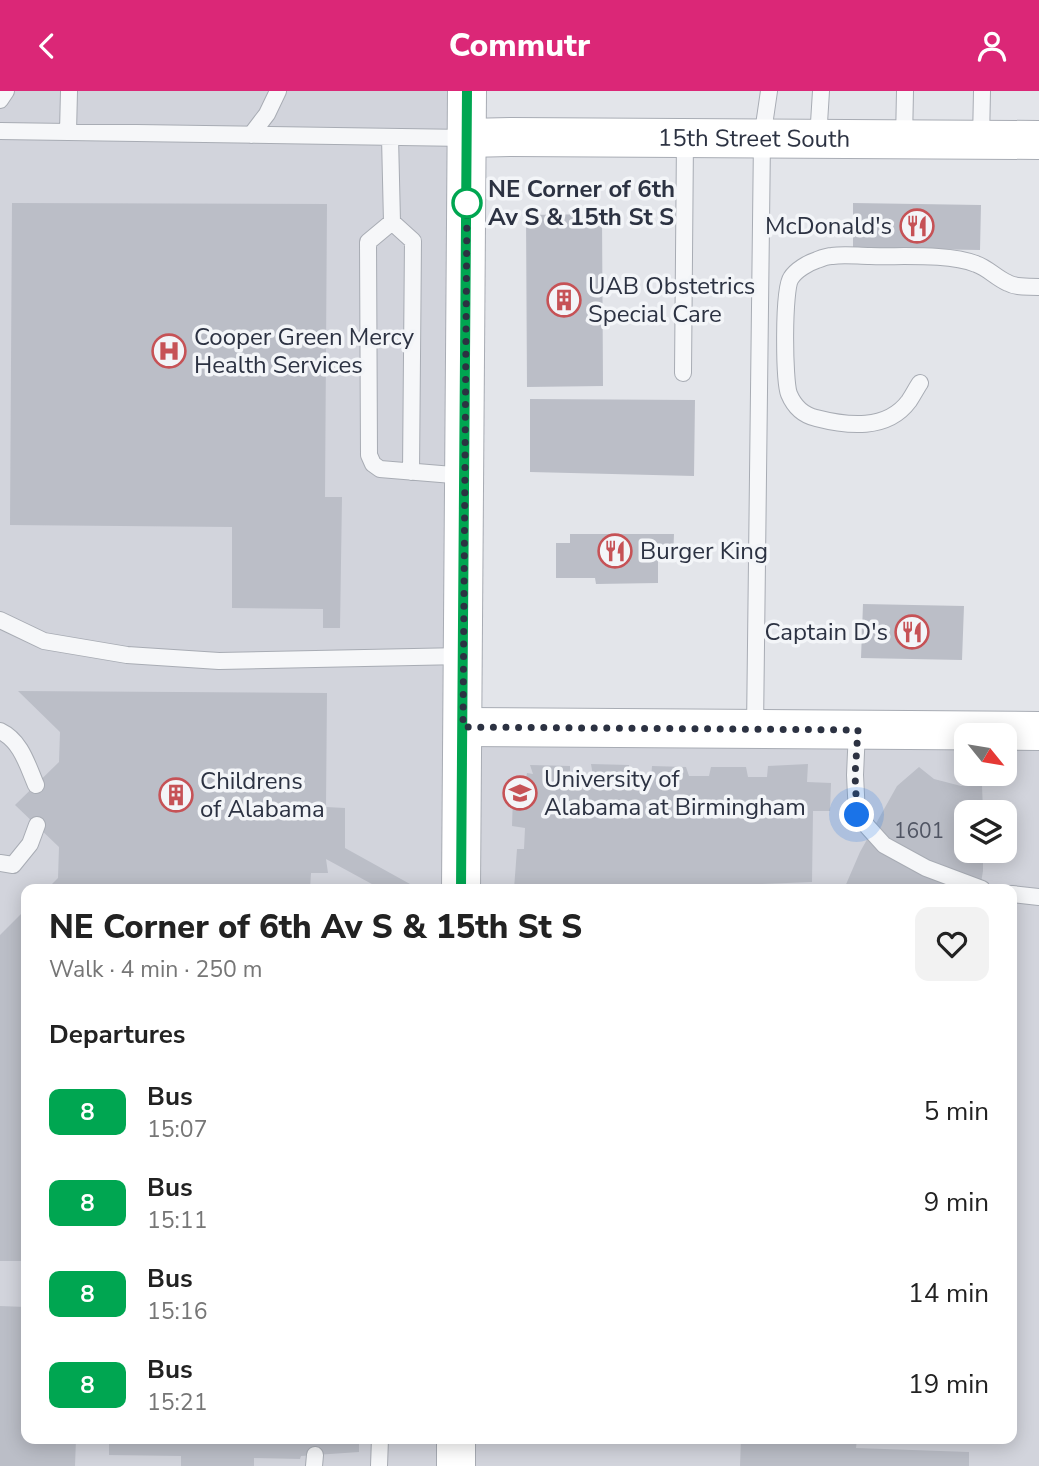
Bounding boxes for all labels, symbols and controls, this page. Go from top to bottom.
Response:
text: Commutr [449,24,590,67]
icon: back [28,27,66,65]
icon: person [973,27,1011,65]
street label: 15th Street South [658,122,850,155]
place label: NE Corner of 6th Av S & 15th St S [488,173,675,233]
marker: NE Corner of 6th Av S & 15th St S [452,188,482,218]
restaurant icon: McDonald's [898,207,936,245]
place label: McDonald's [765,210,892,242]
place label: UAB Obstetrics Special Care [588,270,755,330]
building icon: UAB Obstetrics Special Care [545,281,583,319]
place label: Cooper Green Mercy Health Services [194,321,415,381]
hospital icon: Cooper Green Mercy Health Services [150,332,188,370]
restaurant icon: Burger King [596,532,634,570]
place label: Burger King [640,535,768,567]
restaurant icon: Captain D's [893,613,931,651]
place label: Captain D's [765,616,888,648]
north arrow [954,723,1017,786]
map controls [954,723,1017,863]
place label: University of Alabama at Birmingham [544,763,806,823]
place label: Childrens of Alabama [200,765,325,825]
school or university icon: University of Alabama at Birmingham [501,774,539,812]
building icon: Childrens of Alabama [157,776,195,814]
your location [839,797,874,832]
button: layers [954,800,1017,863]
house number: 1601 [894,817,944,845]
text: NE Corner of 6th Av S & 15th St S [49,905,582,950]
button: heart [915,907,989,981]
text: Walk · 4 min · 250 m [49,954,262,985]
text: Departures [49,1017,185,1052]
text: Bus [147,1079,193,1114]
text: 5 min [924,1094,989,1129]
text: 8 [80,1096,95,1128]
text: 15:07 [147,1114,207,1145]
text: Bus [147,1170,193,1205]
text: 9 min [924,1185,989,1220]
text: 8 [80,1187,95,1219]
text: 15:11 [147,1205,207,1236]
text: Bus [147,1261,193,1296]
text: 14 min [908,1276,989,1311]
text: 8 [80,1278,95,1310]
text: 15:16 [147,1296,207,1327]
text: Bus [147,1352,193,1387]
text: 19 min [908,1367,989,1402]
text: 8 [80,1369,95,1401]
text: 15:21 [147,1387,207,1418]

